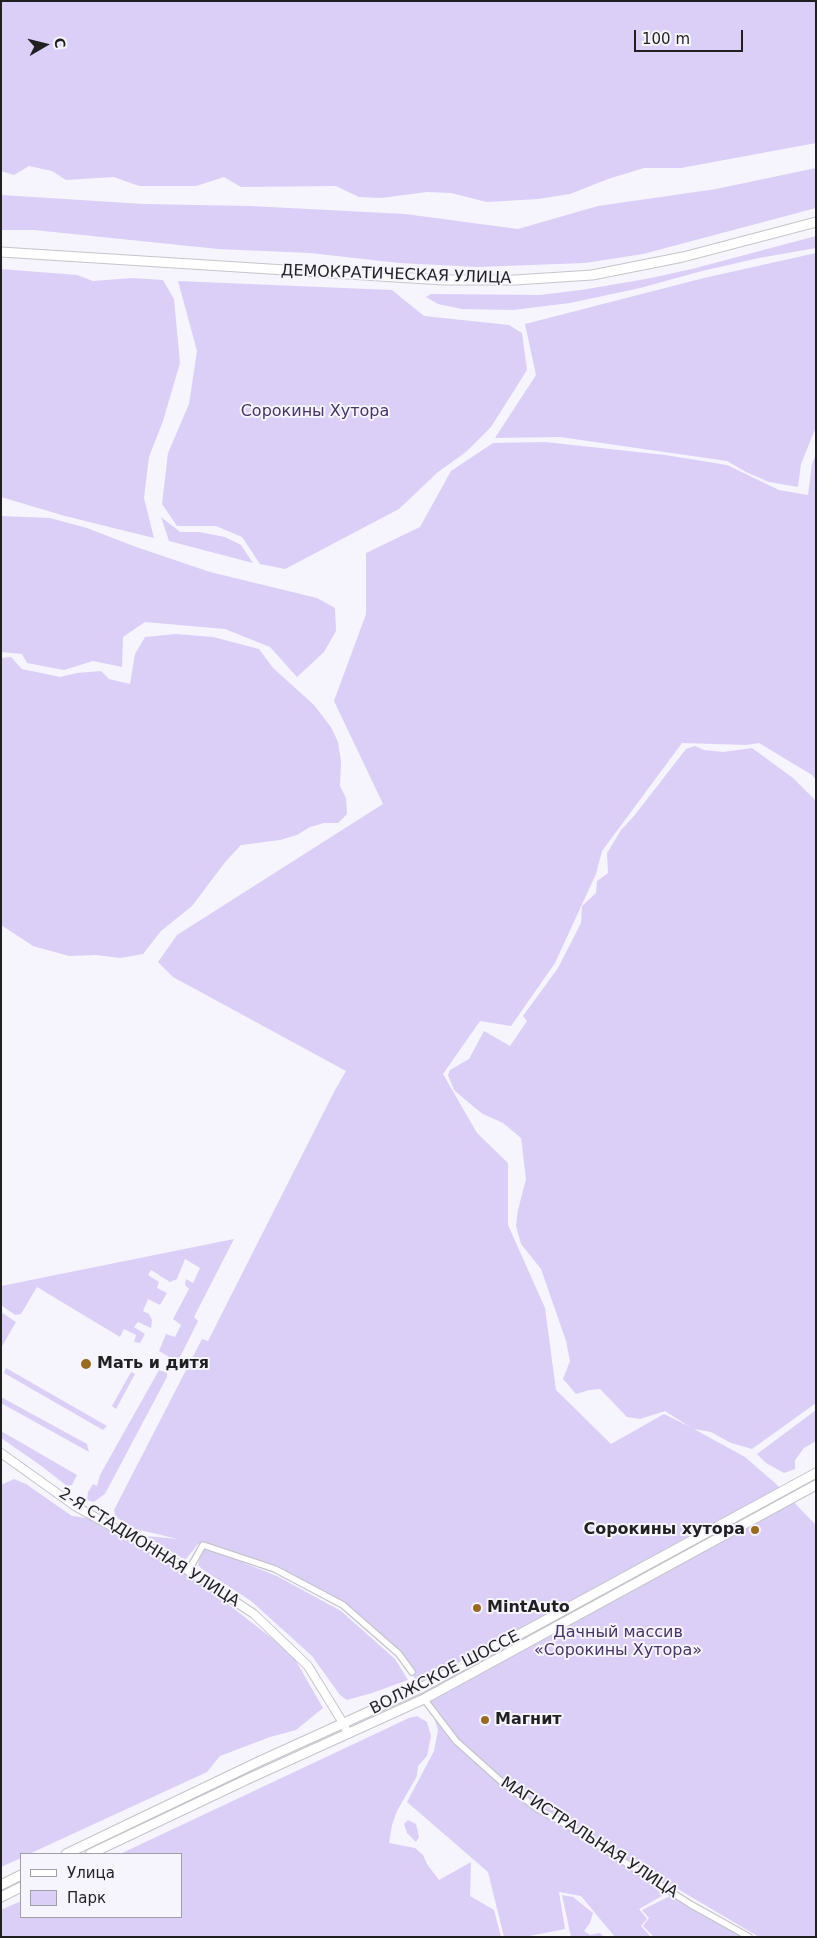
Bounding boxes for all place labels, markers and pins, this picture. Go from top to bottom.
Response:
place label: Мать и дитя [97,1354,209,1374]
marker: Мать и дитя [79,1357,93,1371]
place label: Сорокины хутора [583,1520,745,1540]
marker: Сорокины хутора [749,1524,761,1536]
place label: MintAuto [487,1598,570,1618]
marker: MintAuto [471,1602,483,1614]
place label: Магнит [495,1710,562,1730]
marker: Магнит [479,1714,491,1726]

